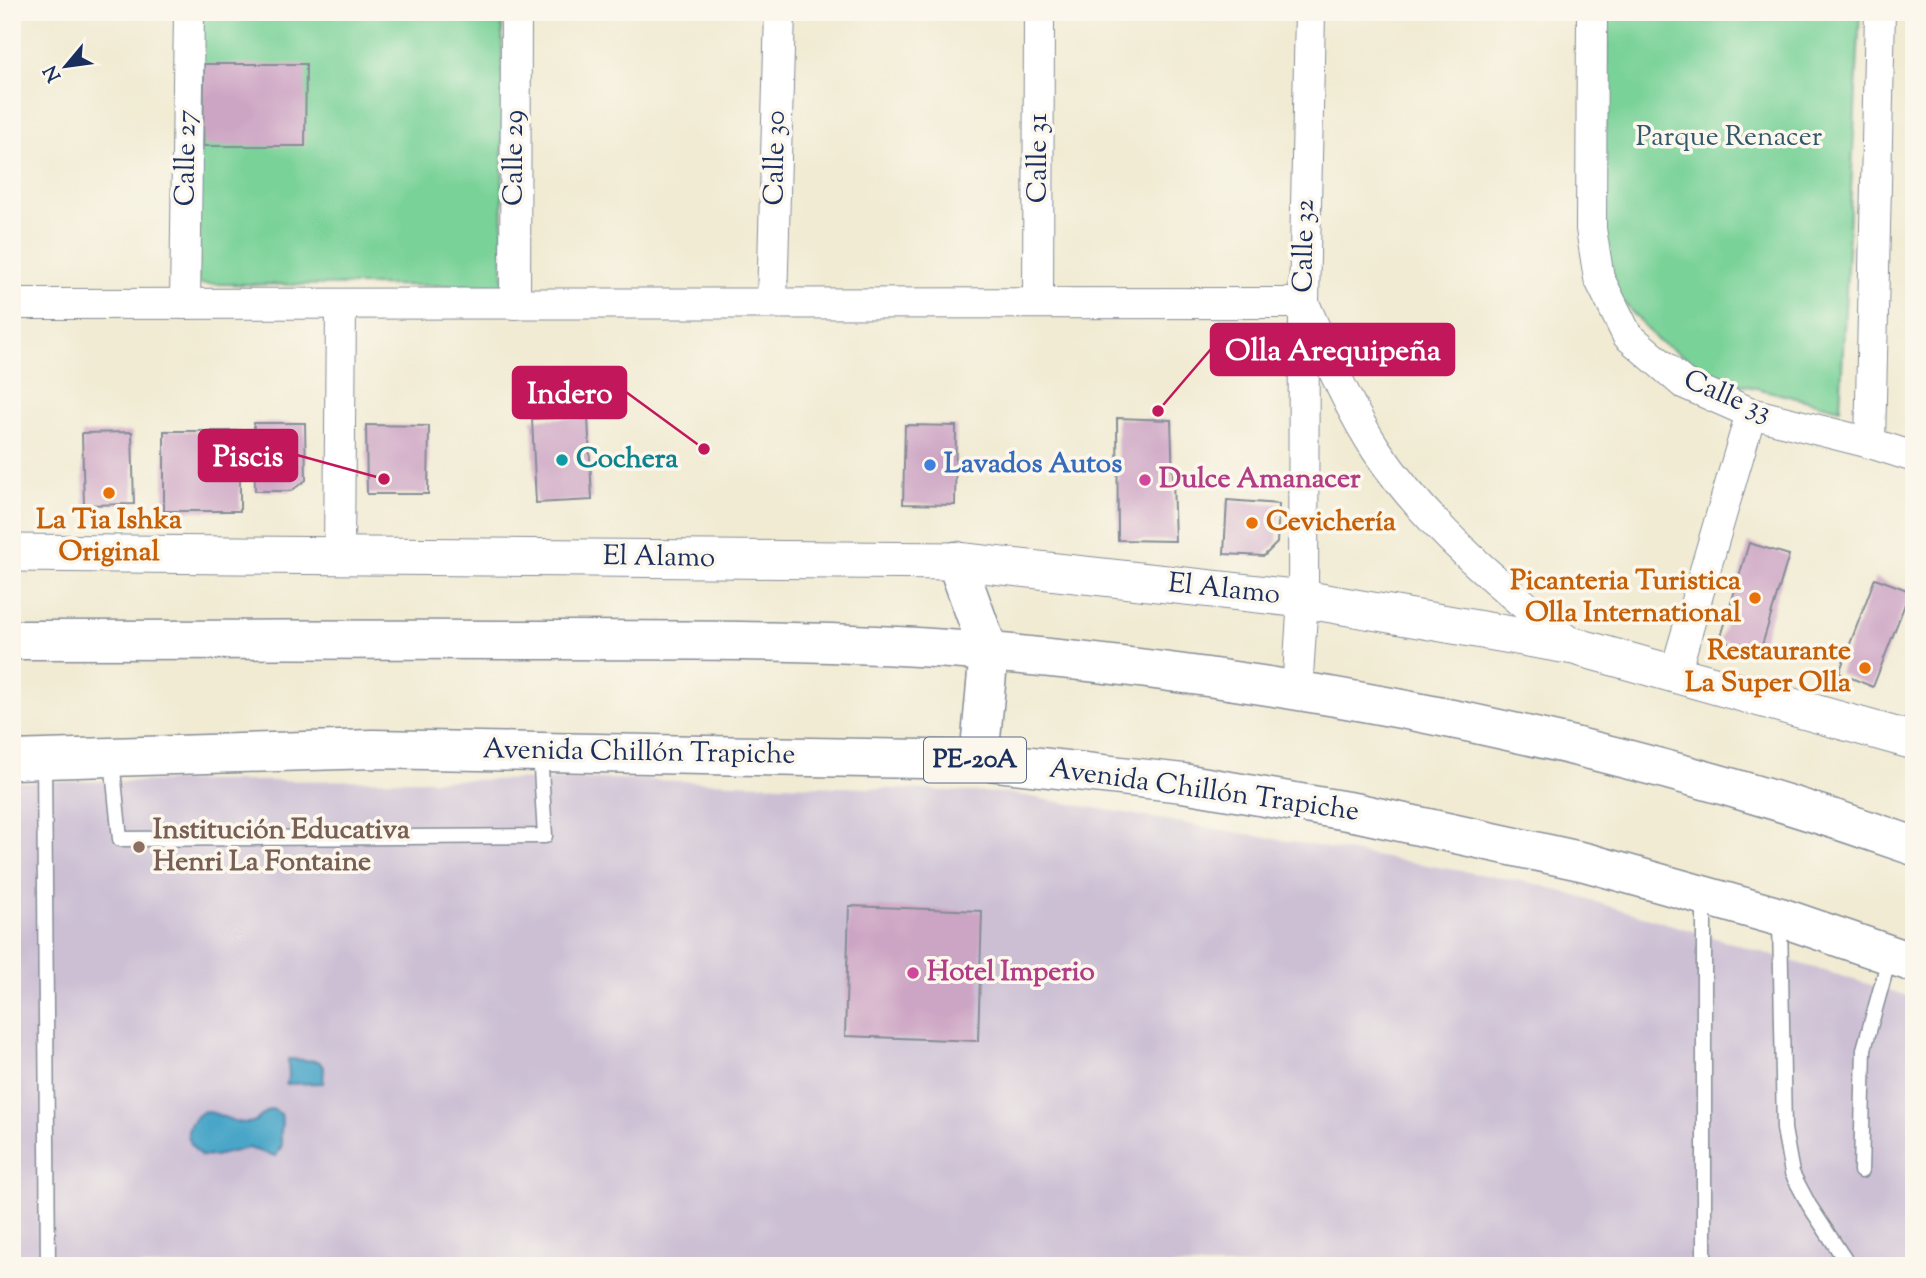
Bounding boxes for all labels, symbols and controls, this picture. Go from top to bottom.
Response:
north arrow [32,32,102,102]
text: N [38,60,69,86]
street label: Calle 27 [166,109,208,207]
street label: Calle 29 [495,110,535,206]
street label: Calle 30 [755,110,797,206]
street label: Calle 31 [1019,113,1059,203]
park label: Parque Renacer [1636,118,1823,158]
street label: Calle 32 [1284,199,1326,293]
callout: Olla Arequipeña [1211,324,1454,375]
text: Olla Arequipeña [1225,331,1441,374]
street label: Calle 33 [1677,361,1777,433]
callout: Indero [513,367,626,418]
text: Indero [527,374,613,417]
callout: Piscis [199,430,297,481]
text: Piscis [213,437,284,480]
place label: Cochera [576,440,678,480]
place label: Lavados Autos [944,445,1122,485]
marker: Cochera [554,452,570,468]
marker: Lavados Autos [922,457,938,473]
place label: Dulce Amanacer [1159,460,1361,500]
marker: Dulce Amanacer [1137,472,1153,488]
marker: La Tia Ishka Original [101,485,117,501]
place label: La Tia Ishka Original [36,501,182,573]
place label: Cevichería [1266,503,1396,543]
marker: Cevichería [1244,515,1260,531]
street label: El Alamo [602,537,716,579]
place label: Picanteria Turistica Olla International [1510,562,1741,634]
street label: El Alamo [1166,564,1282,616]
marker: Picanteria Turistica Olla International [1747,590,1763,606]
place label: Restaurante La Super Olla [1685,632,1851,704]
marker: Restaurante La Super Olla [1857,660,1873,676]
street label: Avenida Chillón Trapiche [482,730,796,776]
road number: PE-20A [924,738,1026,782]
street label: Avenida Chillón Trapiche [1046,749,1362,833]
place label: Institución Educativa Henri La Fontaine [153,811,410,883]
marker: Institución Educativa Henri La Fontaine [131,839,147,855]
place label: Hotel Imperio [927,953,1095,993]
marker: Hotel Imperio [905,965,921,981]

